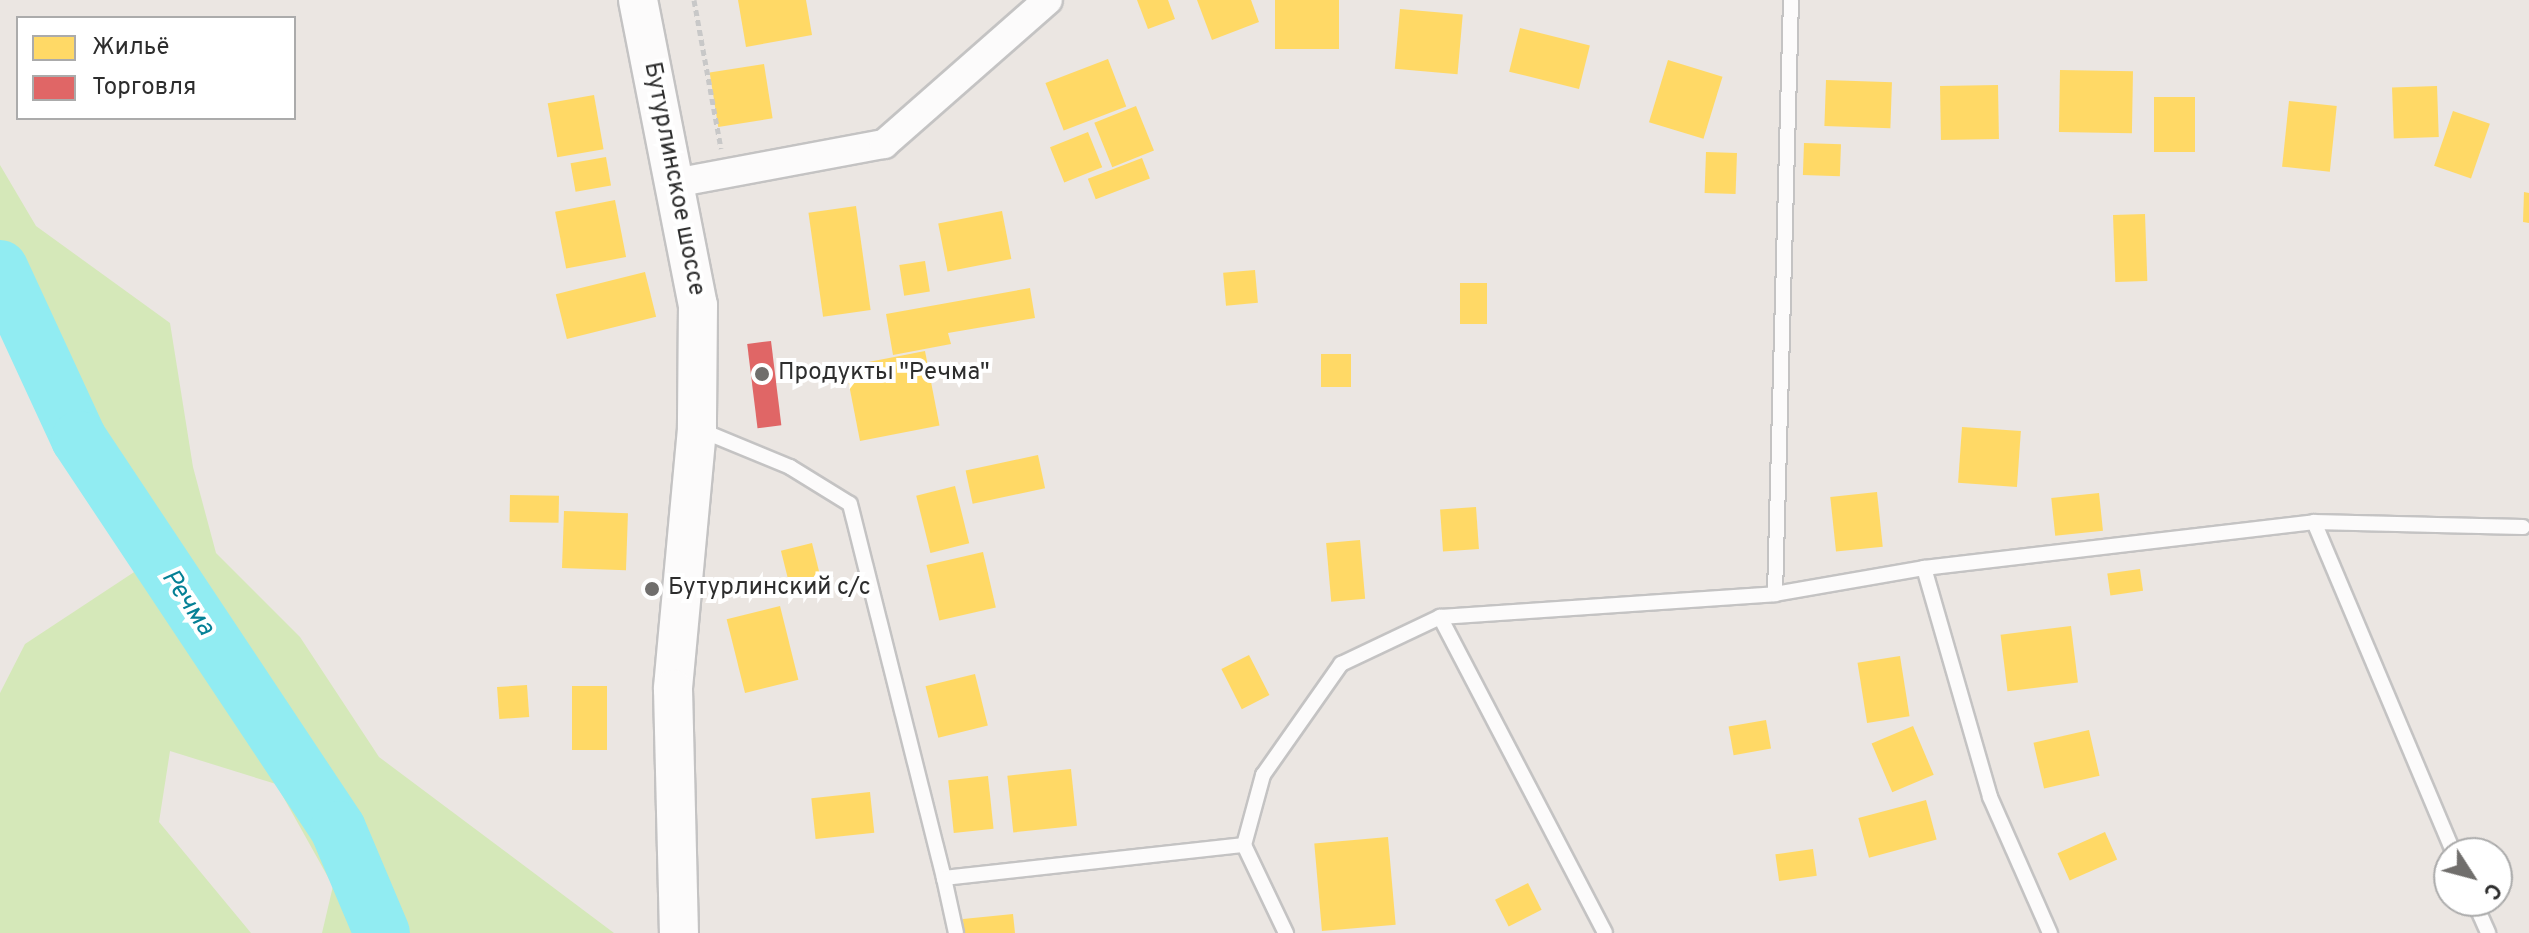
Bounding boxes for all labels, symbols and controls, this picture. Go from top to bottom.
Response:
legend [16,16,296,120]
text: Жильё [92,33,169,63]
street label: Бутурлинское шоссе [636,60,710,298]
text: Торговля [92,73,196,103]
place label: Продукты "Речма" [778,360,990,388]
marker: Продукты "Речма" [753,365,771,383]
water label: Речма [154,564,220,642]
place label: Бутурлинский с/с [668,575,871,603]
marker: Бутурлинский с/с [643,580,661,598]
north arrow [2433,837,2513,917]
text: С [2476,877,2506,904]

